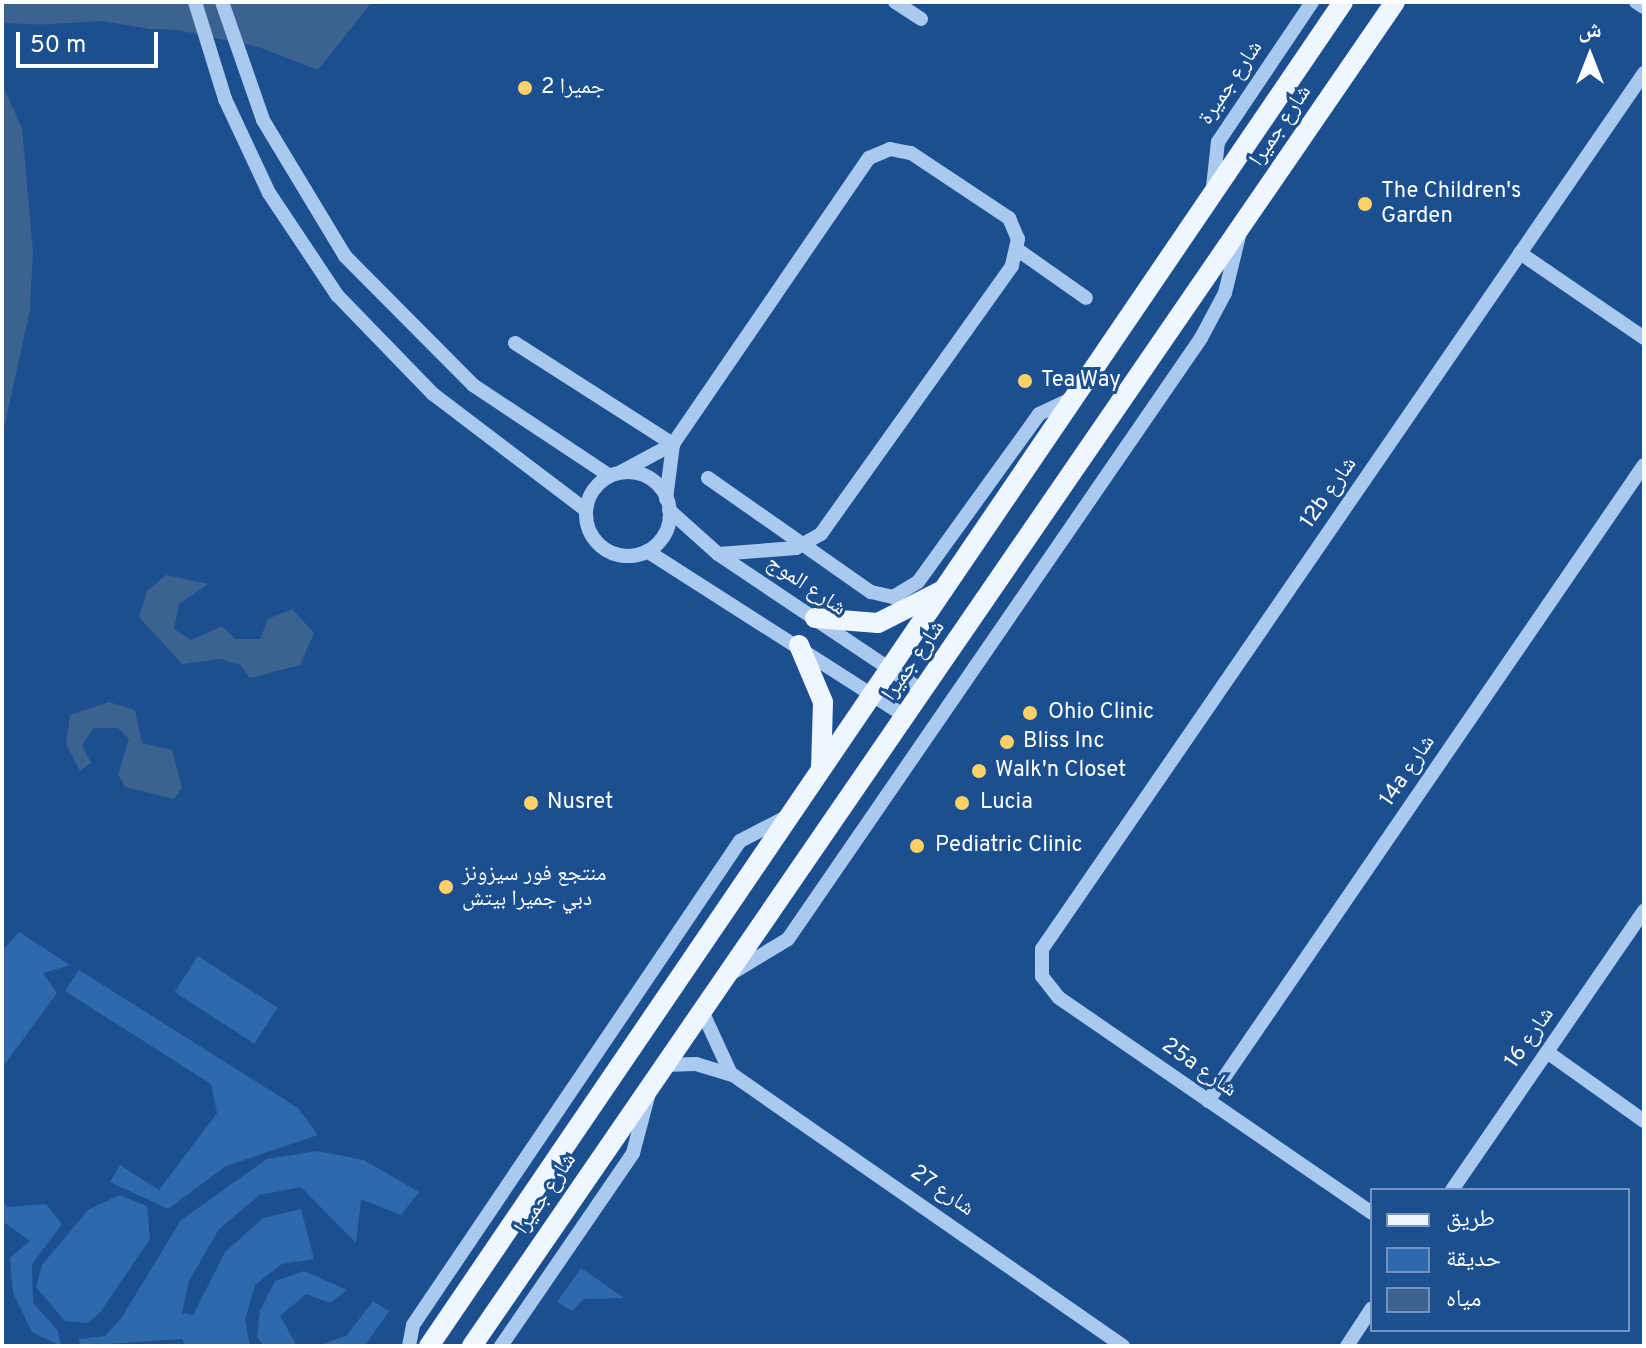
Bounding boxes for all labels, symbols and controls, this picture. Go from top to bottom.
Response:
scale bar [20,16,162,66]
north arrow [1550,16,1630,96]
text: ش [1578,18,1602,45]
text: 50 m [30,31,86,61]
street label: شارع جميرة [1193,36,1269,130]
place label: جميرا 2 [541,75,605,101]
marker: جميرا 2 [516,79,534,97]
street label: شارع جميرا [1244,80,1318,172]
place label: The Children's Garden [1381,178,1521,230]
marker: The Children's Garden [1356,195,1374,213]
place label: Tea Way [1041,368,1121,394]
marker: Tea Way [1016,372,1034,390]
street label: 12b شارع [1295,452,1363,534]
street label: شارع الموج [761,550,851,622]
street label: شارع جميرا [877,616,951,706]
place label: Ohio Clinic [1048,700,1154,726]
marker: Ohio Clinic [1019,702,1041,724]
place label: Bliss Inc [1023,729,1105,755]
street label: 14a شارع [1375,730,1441,812]
marker: Bliss Inc [998,733,1016,751]
place label: Walk'n Closet [995,758,1126,784]
marker: Walk'n Closet [970,762,988,780]
place label: Nusret [547,790,613,816]
place label: Lucia [980,790,1033,816]
marker: Lucia [951,792,973,814]
marker: Nusret [522,794,540,812]
place label: Pediatric Clinic [935,833,1083,859]
marker: Pediatric Clinic [906,835,928,857]
place label: منتجع فور سيزونز دبي جميرا بيتش [462,861,606,912]
marker: منتجع فور سيزونز دبي جميرا بيتش [437,878,455,896]
street label: شارع 16 [1500,1002,1560,1074]
street label: 25a شارع [1156,1033,1242,1103]
street label: شارع جميرا [509,1148,583,1240]
street label: شارع 27 [905,1160,979,1222]
legend [1370,1188,1630,1332]
text: طريق [1446,1205,1495,1235]
text: حديقة [1446,1245,1501,1275]
text: مياه [1446,1285,1481,1315]

